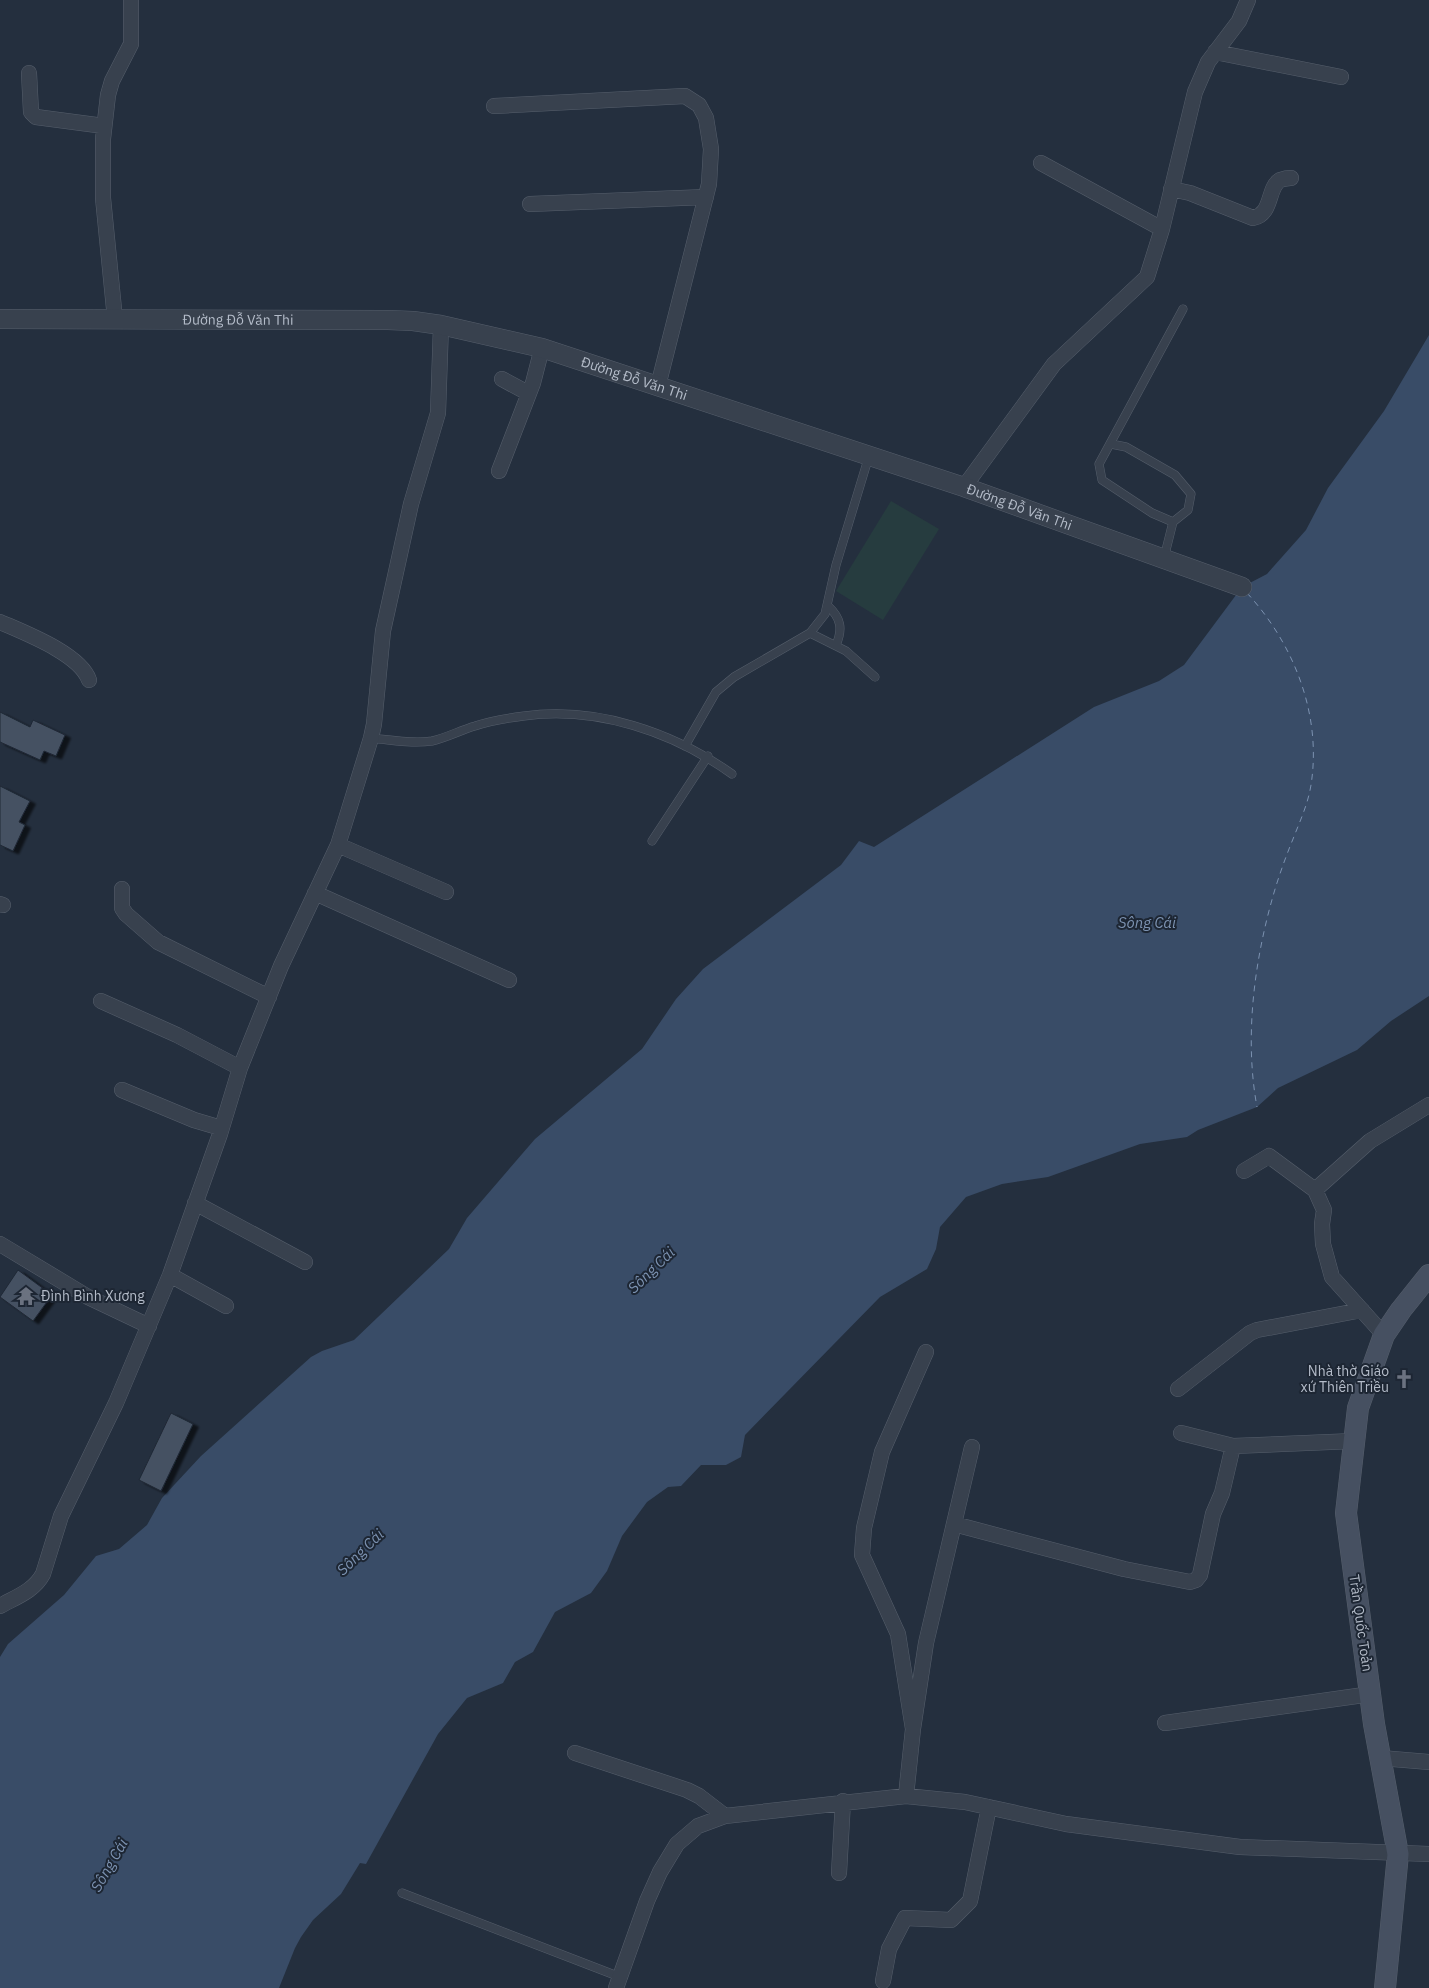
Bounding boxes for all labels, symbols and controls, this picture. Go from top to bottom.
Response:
street label: Đường Đỗ Văn Thi [183,310,293,329]
street label: Đường Đỗ Văn Thi [579,352,690,404]
street label: Đường Đỗ Văn Thi [964,480,1075,534]
water label: Sông Cái [1118,913,1176,932]
water label: Sông Cái [623,1243,679,1297]
temple icon: Đình Bình Xương [15,1285,37,1307]
place label: Đình Bình Xương [41,1287,145,1305]
place label: Nhà thờ Giáo xứ Thiên Triều [1301,1362,1389,1396]
church icon: Nhà thờ Giáo xứ Thiên Triều [1393,1368,1415,1390]
water label: Sông Cái [332,1525,388,1579]
street label: Trần Quốc Toản [1345,1573,1377,1673]
water label: Sông Cái [86,1835,132,1895]

